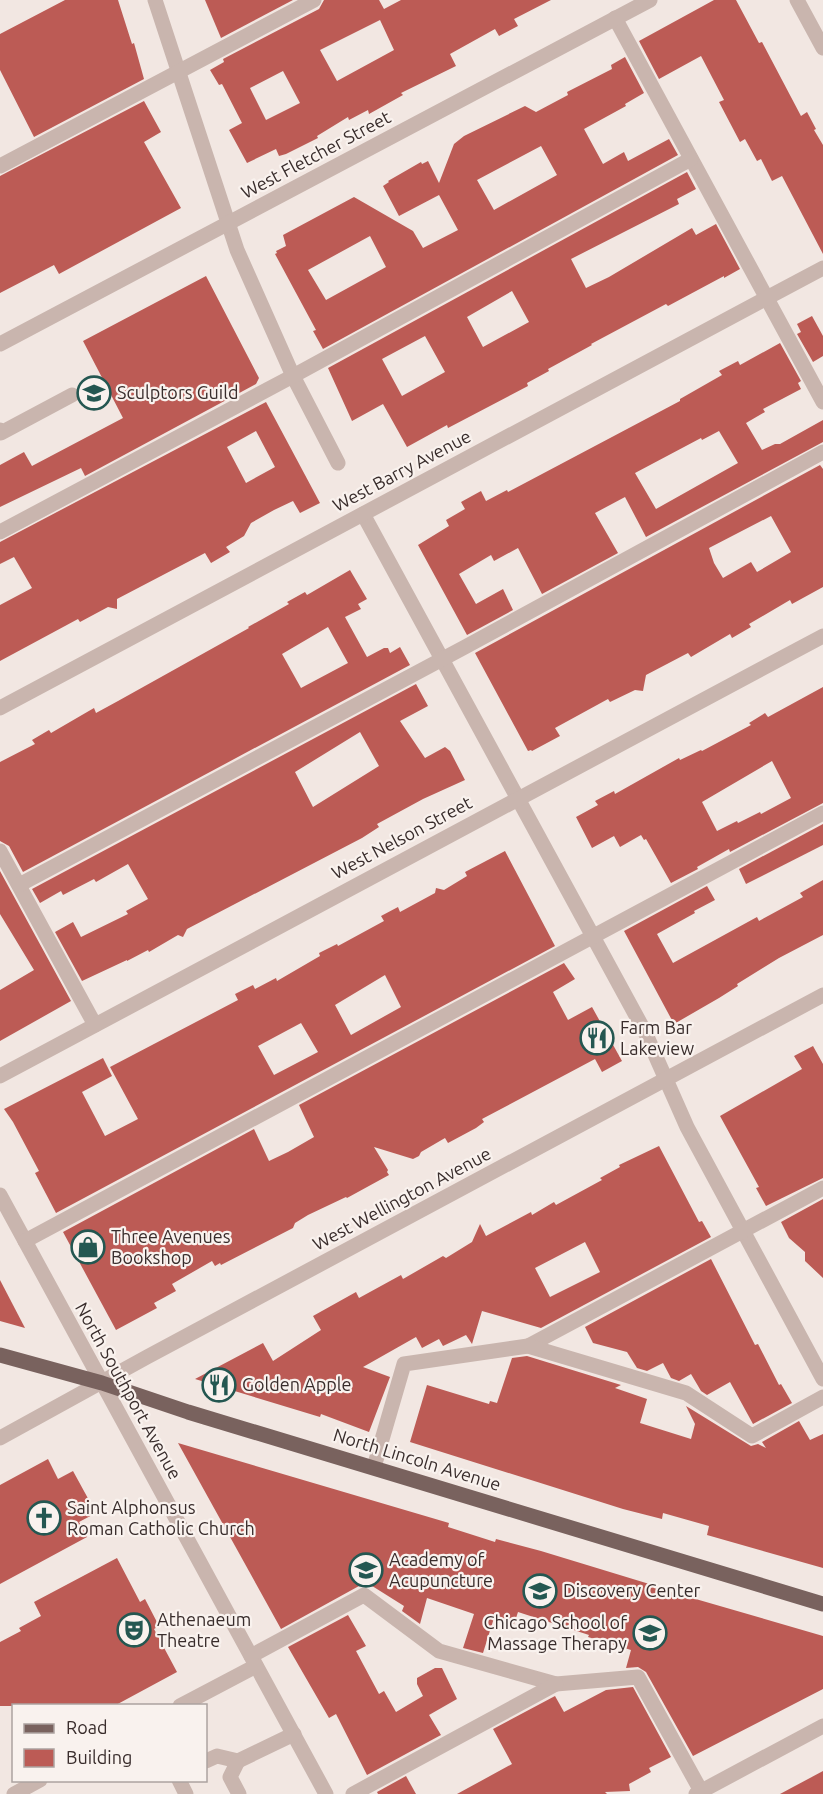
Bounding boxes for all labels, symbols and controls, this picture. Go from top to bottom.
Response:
street label: West Fletcher Street [237,106,394,202]
school or university icon: Sculptors Guild [76,375,112,411]
place label: Sculptors Guild [117,382,238,402]
street label: West Barry Avenue [329,425,474,515]
street label: West Nelson Street [328,792,475,883]
place label: Farm Bar Lakeview [620,1017,694,1058]
restaurant icon: Farm Bar Lakeview [579,1020,615,1056]
street label: West Wellington Avenue [309,1143,494,1254]
place label: Three Avenues Bookshop [111,1226,231,1267]
shop icon: Three Avenues Bookshop [70,1229,106,1265]
street label: North Southport Avenue [72,1299,186,1482]
restaurant icon: Golden Apple [201,1367,237,1403]
place label: Golden Apple [242,1374,351,1394]
street label: North Lincoln Avenue [331,1424,503,1494]
place label: Saint Alphonsus Roman Catholic Church [67,1497,255,1538]
church icon: Saint Alphonsus Roman Catholic Church [26,1500,62,1536]
place label: Academy of Acupuncture [389,1549,493,1590]
school or university icon: Academy of Acupuncture [348,1552,384,1588]
school or university icon: Discovery Center [522,1573,558,1609]
place label: Discovery Center [563,1580,701,1600]
place label: Athenaeum Theatre [157,1609,251,1650]
theatre icon: Athenaeum Theatre [116,1612,152,1648]
place label: Chicago School of Massage Therapy [483,1612,627,1653]
school or university icon: Chicago School of Massage Therapy [632,1615,668,1651]
legend [12,1704,207,1782]
text: Road [66,1717,108,1737]
text: Building [66,1747,132,1767]

